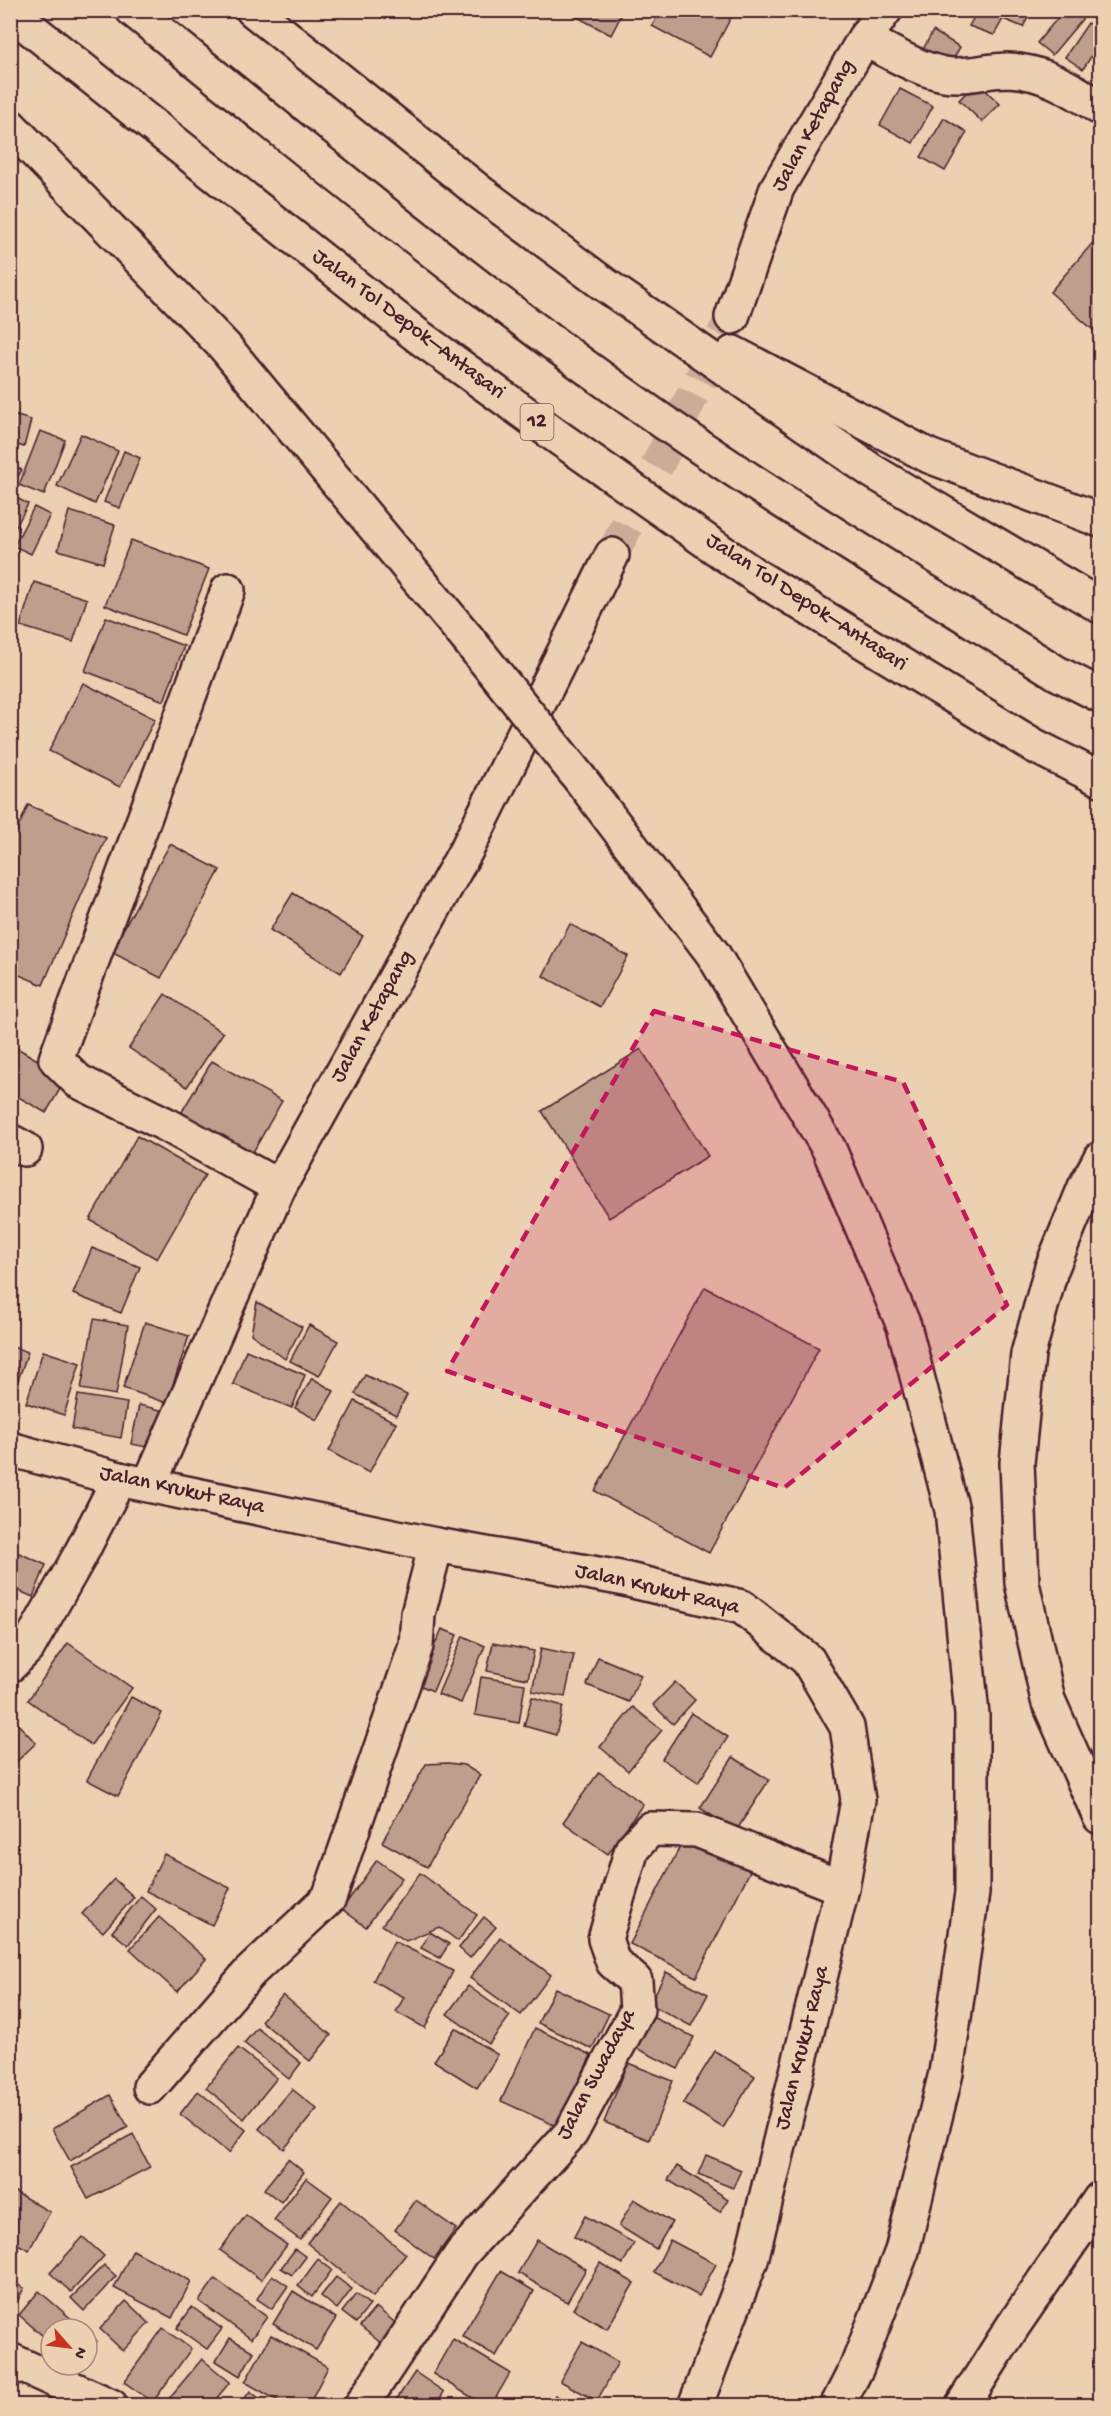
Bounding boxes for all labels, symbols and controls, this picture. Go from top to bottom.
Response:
street label: Jalan Ketapang [767,55,861,197]
street label: Jalan Tol Depok–Antasari [306,244,510,406]
road number: 12 [520,404,554,440]
street label: Jalan Tol Depok–Antasari [700,528,912,678]
street label: Jalan Ketapang [326,946,420,1088]
street label: Jalan Krukut Raya [97,1461,268,1521]
street label: Jalan Krukut Raya [572,1558,742,1622]
street label: Jalan Krukut Raya [770,1963,836,2133]
street label: Jalan Swadaya [552,2005,643,2145]
north arrow [39,2317,99,2377]
text: N [68,2343,90,2362]

